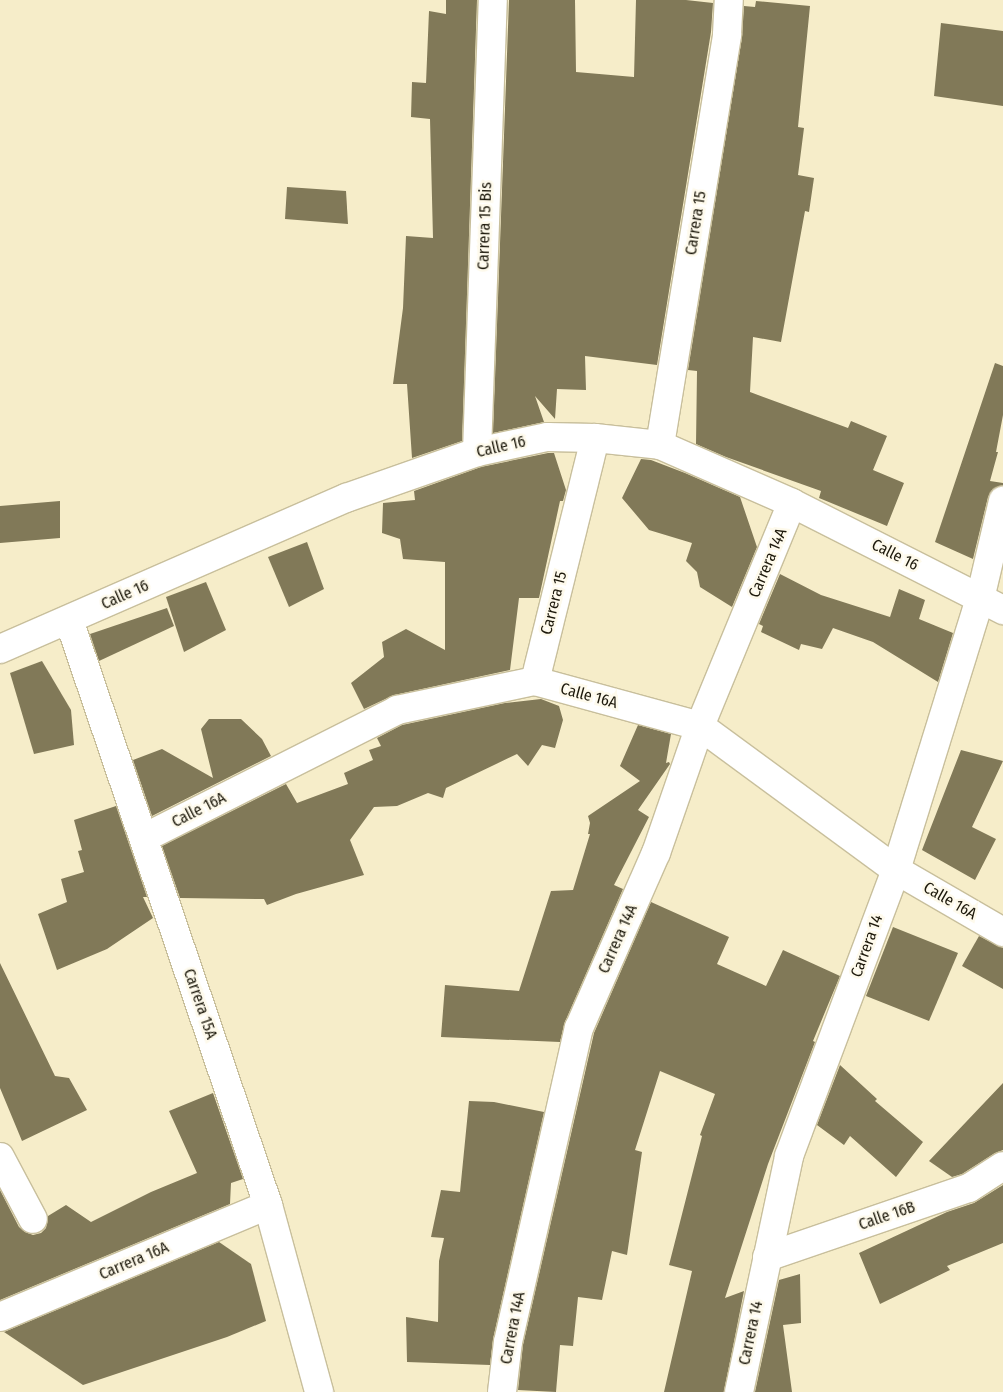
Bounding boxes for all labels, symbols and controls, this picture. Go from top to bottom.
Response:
street label: Carrera 15 Bis [474,182,496,270]
street label: Carrera 15 [681,190,711,256]
street label: Calle 16 [475,432,527,462]
street label: Carrera 14A [745,525,791,601]
street label: Calle 16 [868,535,922,575]
street label: Carrera 15 [537,569,571,637]
street label: Calle 16 [98,576,152,614]
street label: Calle 16A [558,679,620,713]
street label: Calle 16A [169,788,229,832]
street label: Calle 16A [920,878,980,924]
street label: Carrera 14A [594,902,642,976]
street label: Carrera 14 [847,912,887,980]
street label: Carrera 15A [179,966,221,1042]
street label: Calle 16B [856,1197,918,1235]
street label: Carrera 16A [96,1238,172,1284]
street label: Carrera 14A [497,1290,529,1366]
street label: Carrera 14 [735,1299,767,1367]

